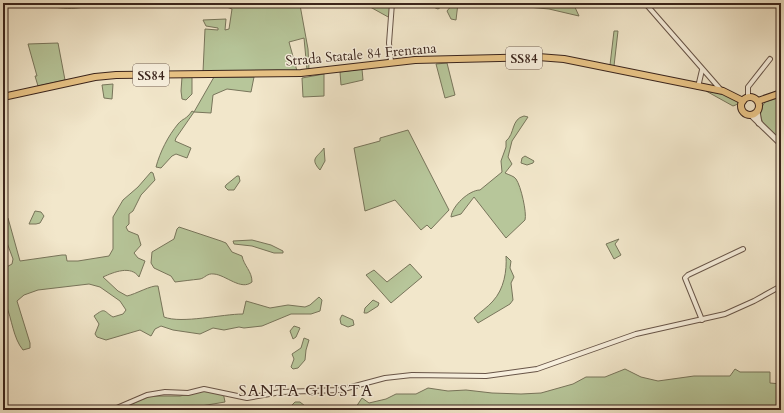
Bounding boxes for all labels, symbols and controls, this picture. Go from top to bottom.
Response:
street label: Strada Statale 84 Frentana [285,38,437,71]
road number: SS84 [506,47,542,69]
road number: SS84 [133,64,169,86]
district label: SANTA GIUSTA [239,380,373,402]

